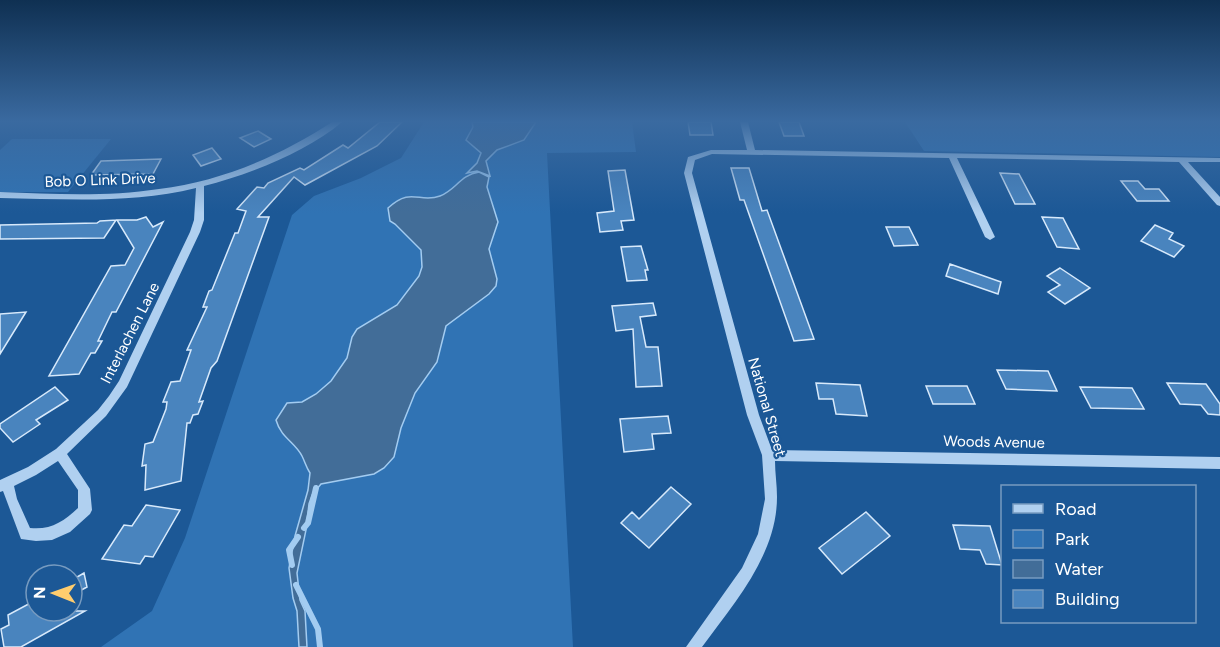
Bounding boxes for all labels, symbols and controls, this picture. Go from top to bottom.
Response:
street label: Bob O Link Drive [44,169,156,191]
street label: Interlachen Lane [97,279,163,387]
street label: National Street [744,355,790,459]
street label: Woods Avenue [943,432,1045,452]
legend [1001,485,1196,623]
text: Road [1055,498,1096,520]
text: Park [1055,528,1090,550]
text: Water [1055,558,1103,580]
north arrow [24,563,84,623]
text: N [30,586,49,599]
text: Building [1055,588,1120,610]

